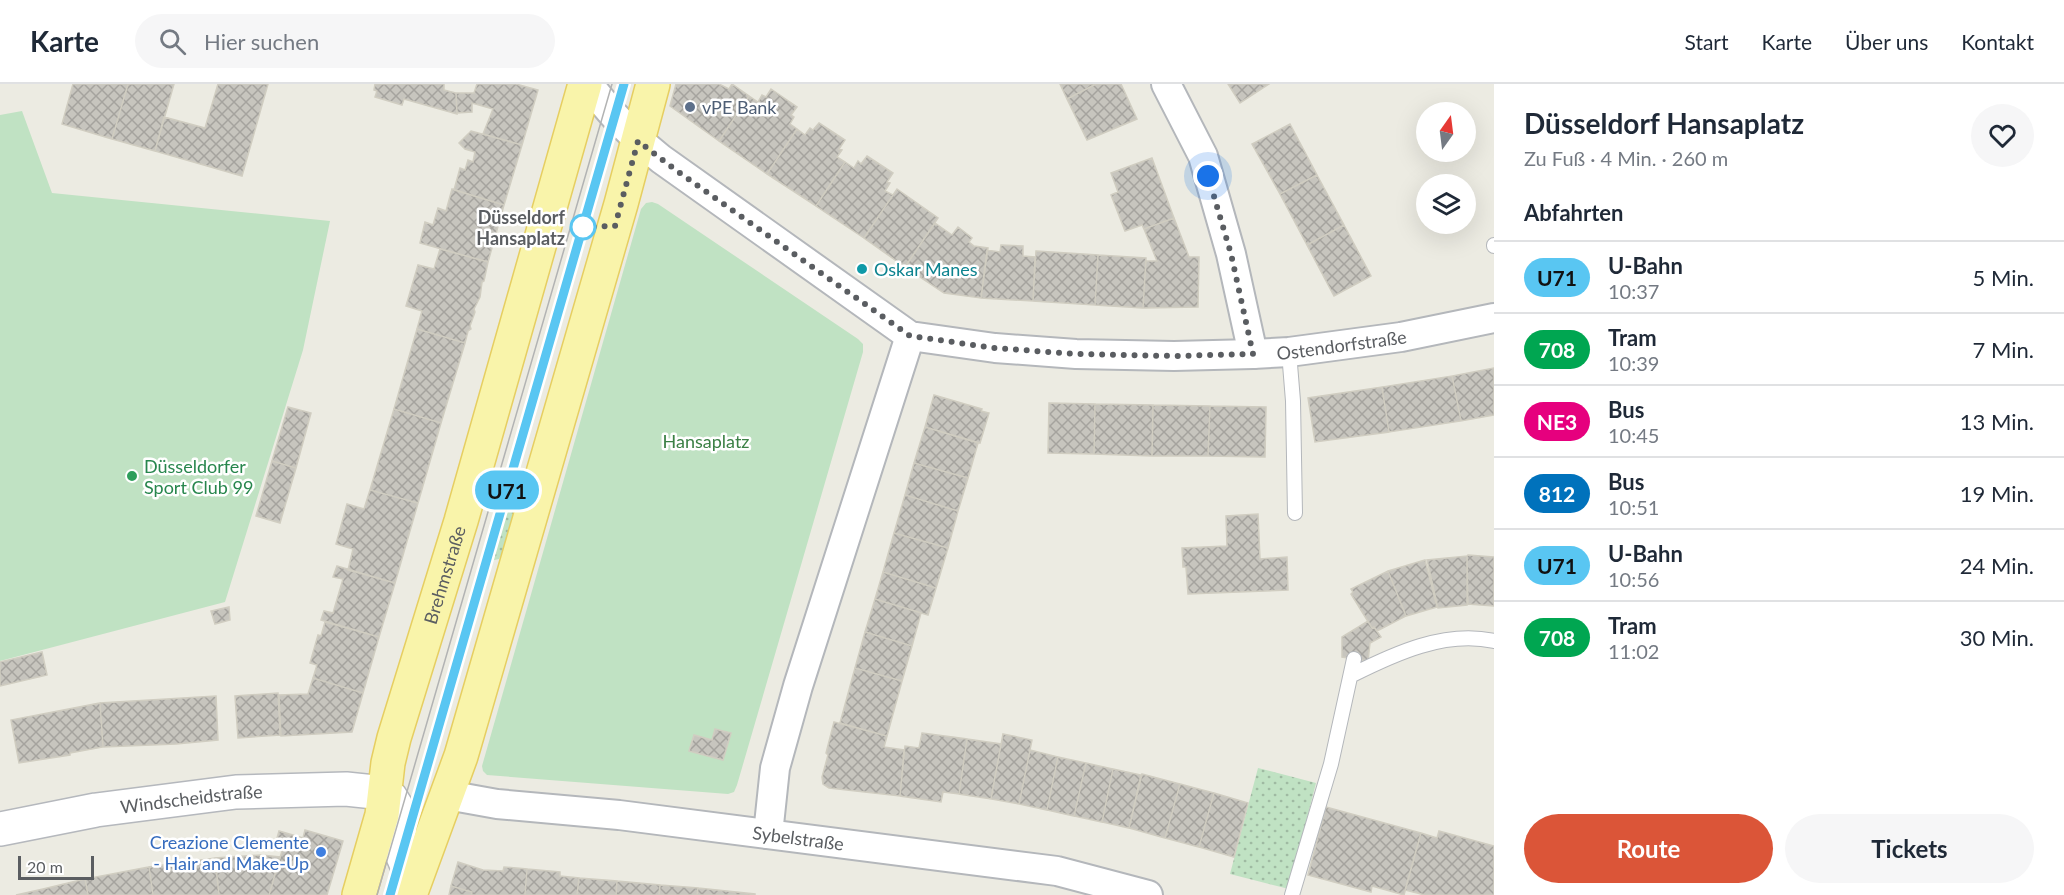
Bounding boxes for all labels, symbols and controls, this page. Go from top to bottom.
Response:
search box [135,14,555,68]
text: Karte [30,24,99,58]
icon: search [156,25,189,58]
text: Hier suchen [204,28,319,55]
text: Start [1684,29,1729,54]
text: Karte [1762,29,1812,54]
text: Über uns [1845,29,1928,54]
text: Kontakt [1961,29,2034,54]
place label: vPE Bank [702,96,777,118]
marker: vPE Bank [683,100,697,114]
north arrow [1416,102,1476,162]
map controls [1416,102,1476,234]
button: heart [1971,104,2034,167]
text: Düsseldorf Hansaplatz [1524,106,1804,140]
text: Zu Fuß · 4 Min. · 260 m [1524,146,1728,170]
your location [1193,161,1223,191]
button: layers [1416,174,1476,234]
text: Abfahrten [1524,199,1623,226]
place label: Düsseldorf Hansaplatz [476,206,566,249]
marker: Düsseldorf Hansaplatz [570,214,596,240]
text: U-Bahn [1608,252,1683,279]
place label: Oskar Manes [874,258,978,280]
marker: Oskar Manes [855,262,869,276]
text: 5 Min. [1973,264,2034,291]
text: U71 [1537,265,1577,290]
text: 10:37 [1608,279,1659,303]
text: Tram [1608,324,1657,351]
street label: Ostendorfstraße [1276,325,1408,364]
text: 7 Min. [1973,336,2034,363]
text: 708 [1539,337,1575,362]
text: 10:39 [1608,351,1659,375]
text: Bus [1608,396,1644,423]
text: 13 Min. [1960,408,2034,435]
text: NE3 [1537,409,1577,434]
text: 10:45 [1608,423,1659,447]
park label: Hansaplatz [663,430,749,452]
place label: Düsseldorfer Sport Club 99 [144,455,253,498]
text: Bus [1608,468,1644,495]
marker: Düsseldorfer Sport Club 99 [125,469,139,483]
line badge: U71 [472,470,542,510]
text: U71 [487,478,527,503]
text: 19 Min. [1960,480,2034,507]
text: 812 [1539,481,1575,506]
text: 10:51 [1608,495,1659,519]
street label: Brehmstraße [419,523,470,627]
text: U-Bahn [1608,540,1683,567]
text: 24 Min. [1960,552,2034,579]
text: U71 [1537,553,1577,578]
text: 10:56 [1608,567,1659,591]
text: Tram [1608,612,1657,639]
text: 30 Min. [1960,624,2034,651]
text: 708 [1539,625,1575,650]
text: 11:02 [1608,639,1659,663]
street label: Windscheidstraße [119,780,263,818]
button: Route [1524,814,1773,883]
button: Tickets [1785,814,2034,883]
street label: Sybelstraße [751,821,845,855]
place label: Creazione Clemente - Hair and Make-Up [150,831,309,874]
marker: Creazione Clemente - Hair and Make-Up [314,845,328,859]
scale bar [18,853,94,880]
text: 20 m [27,857,63,876]

